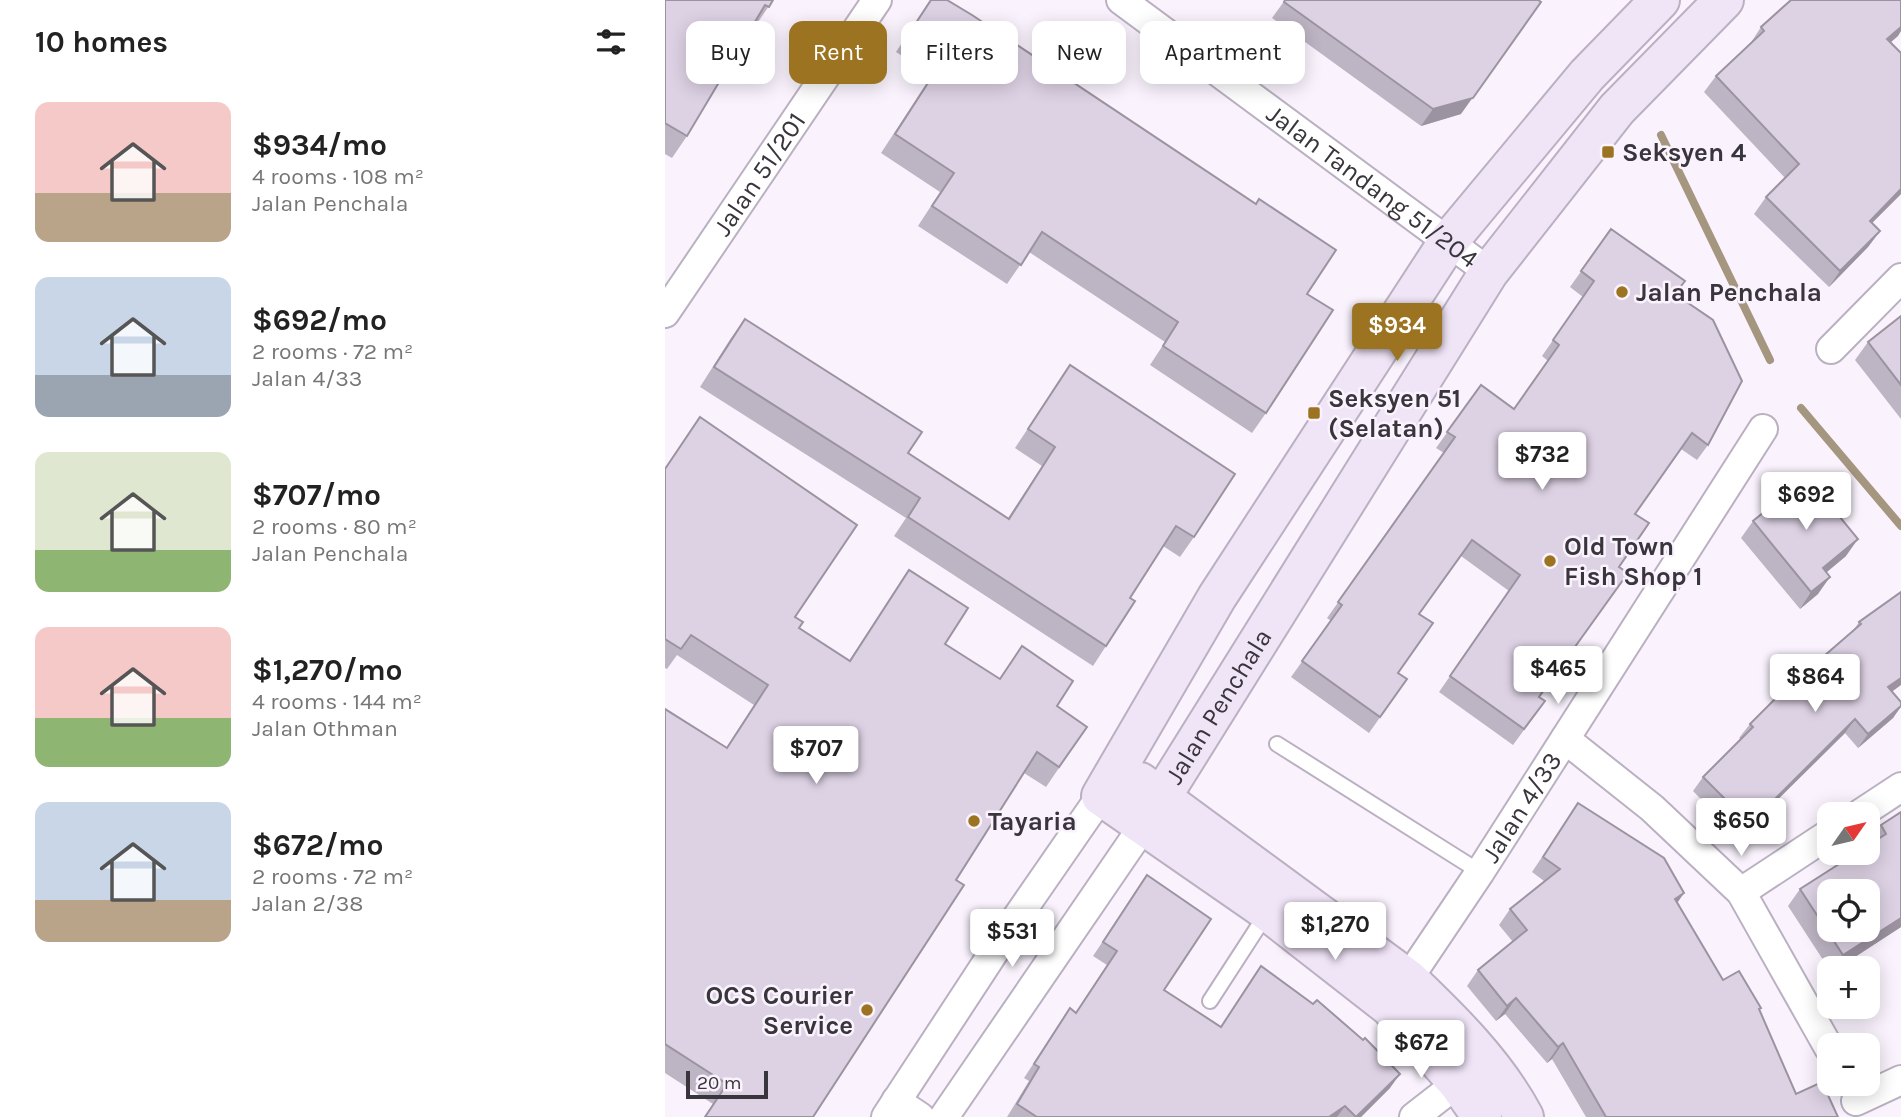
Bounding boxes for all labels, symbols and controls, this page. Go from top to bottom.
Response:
chip: Buy [686,21,775,84]
chip: Rent [789,21,887,84]
chip: Filters [901,21,1018,84]
chip: New [1032,21,1126,84]
chip: Apartment [1140,21,1305,84]
icon: filters [592,23,630,61]
text: 10 homes [35,24,168,60]
street label: Jalan Tandang 51/204 [1261,98,1484,275]
street label: Jalan 51/201 [707,107,812,242]
text: $934/mo [252,127,387,163]
icon: home [91,130,175,214]
place label: Seksyen 4 [1622,137,1747,168]
marker: Seksyen 4 [1600,144,1616,160]
text: 4 rooms · 108 m² [252,163,424,190]
text: Jalan Penchala [252,190,408,217]
place label: Jalan Penchala [1636,277,1822,308]
marker: Jalan Penchala [1614,284,1630,300]
text: $692/mo [252,302,387,338]
pin: $934 [1356,304,1438,363]
icon: home [91,305,175,389]
text: $934 [1368,312,1426,339]
text: 2 rooms · 72 m² [252,338,413,365]
text: Jalan 4/33 [252,365,362,392]
place label: Seksyen 51 (Selatan) [1328,383,1461,444]
marker: Seksyen 51 (Selatan) [1306,405,1322,421]
pin: $732 [1501,433,1583,492]
text: $732 [1514,441,1570,468]
pin: $692 [1765,472,1847,532]
text: $707/mo [252,477,381,513]
icon: home [91,480,175,564]
text: $692 [1777,481,1835,508]
text: 2 rooms · 80 m² [252,513,417,540]
place label: Old Town Fish Shop 1 [1564,531,1702,592]
text: Jalan Penchala [252,540,408,567]
marker: Old Town Fish Shop 1 [1542,553,1558,569]
street label: Jalan Penchala [1159,623,1278,790]
pin: $465 [1517,646,1599,706]
text: $1,270/mo [252,652,403,688]
pin: $864 [1774,654,1856,714]
icon: home [91,655,175,739]
text: $465 [1530,655,1586,682]
text: $864 [1786,663,1844,690]
text: 4 rooms · 144 m² [252,688,422,715]
text: Jalan Othman [252,715,398,742]
pin: $707 [775,726,857,786]
text: $707 [789,735,843,762]
street label: Jalan 4/33 [1475,746,1569,868]
pin: $650 [1700,798,1782,858]
north arrow [1817,802,1879,864]
map controls [1817,802,1880,1096]
place label: Tayaria [988,806,1077,837]
text: $650 [1712,807,1770,834]
marker: Tayaria [966,813,982,829]
text: $672/mo [252,827,384,863]
icon: home [91,830,175,914]
text: 2 rooms · 72 m² [252,863,413,890]
button: locate [1817,879,1880,942]
text: Jalan 2/38 [252,890,363,917]
pin: $1,270 [1278,902,1392,962]
pin: $531 [971,909,1053,969]
text: $1,270 [1300,911,1370,938]
text: $531 [986,918,1038,945]
button: + [1817,956,1880,1019]
place label: OCS Courier Service [705,980,854,1041]
marker: OCS Courier Service [859,1002,875,1018]
pin: $672 [1380,1020,1462,1080]
text: $672 [1393,1029,1449,1056]
button: − [1817,1033,1880,1096]
scale bar [686,1068,768,1100]
text: 20 m [697,1072,742,1094]

